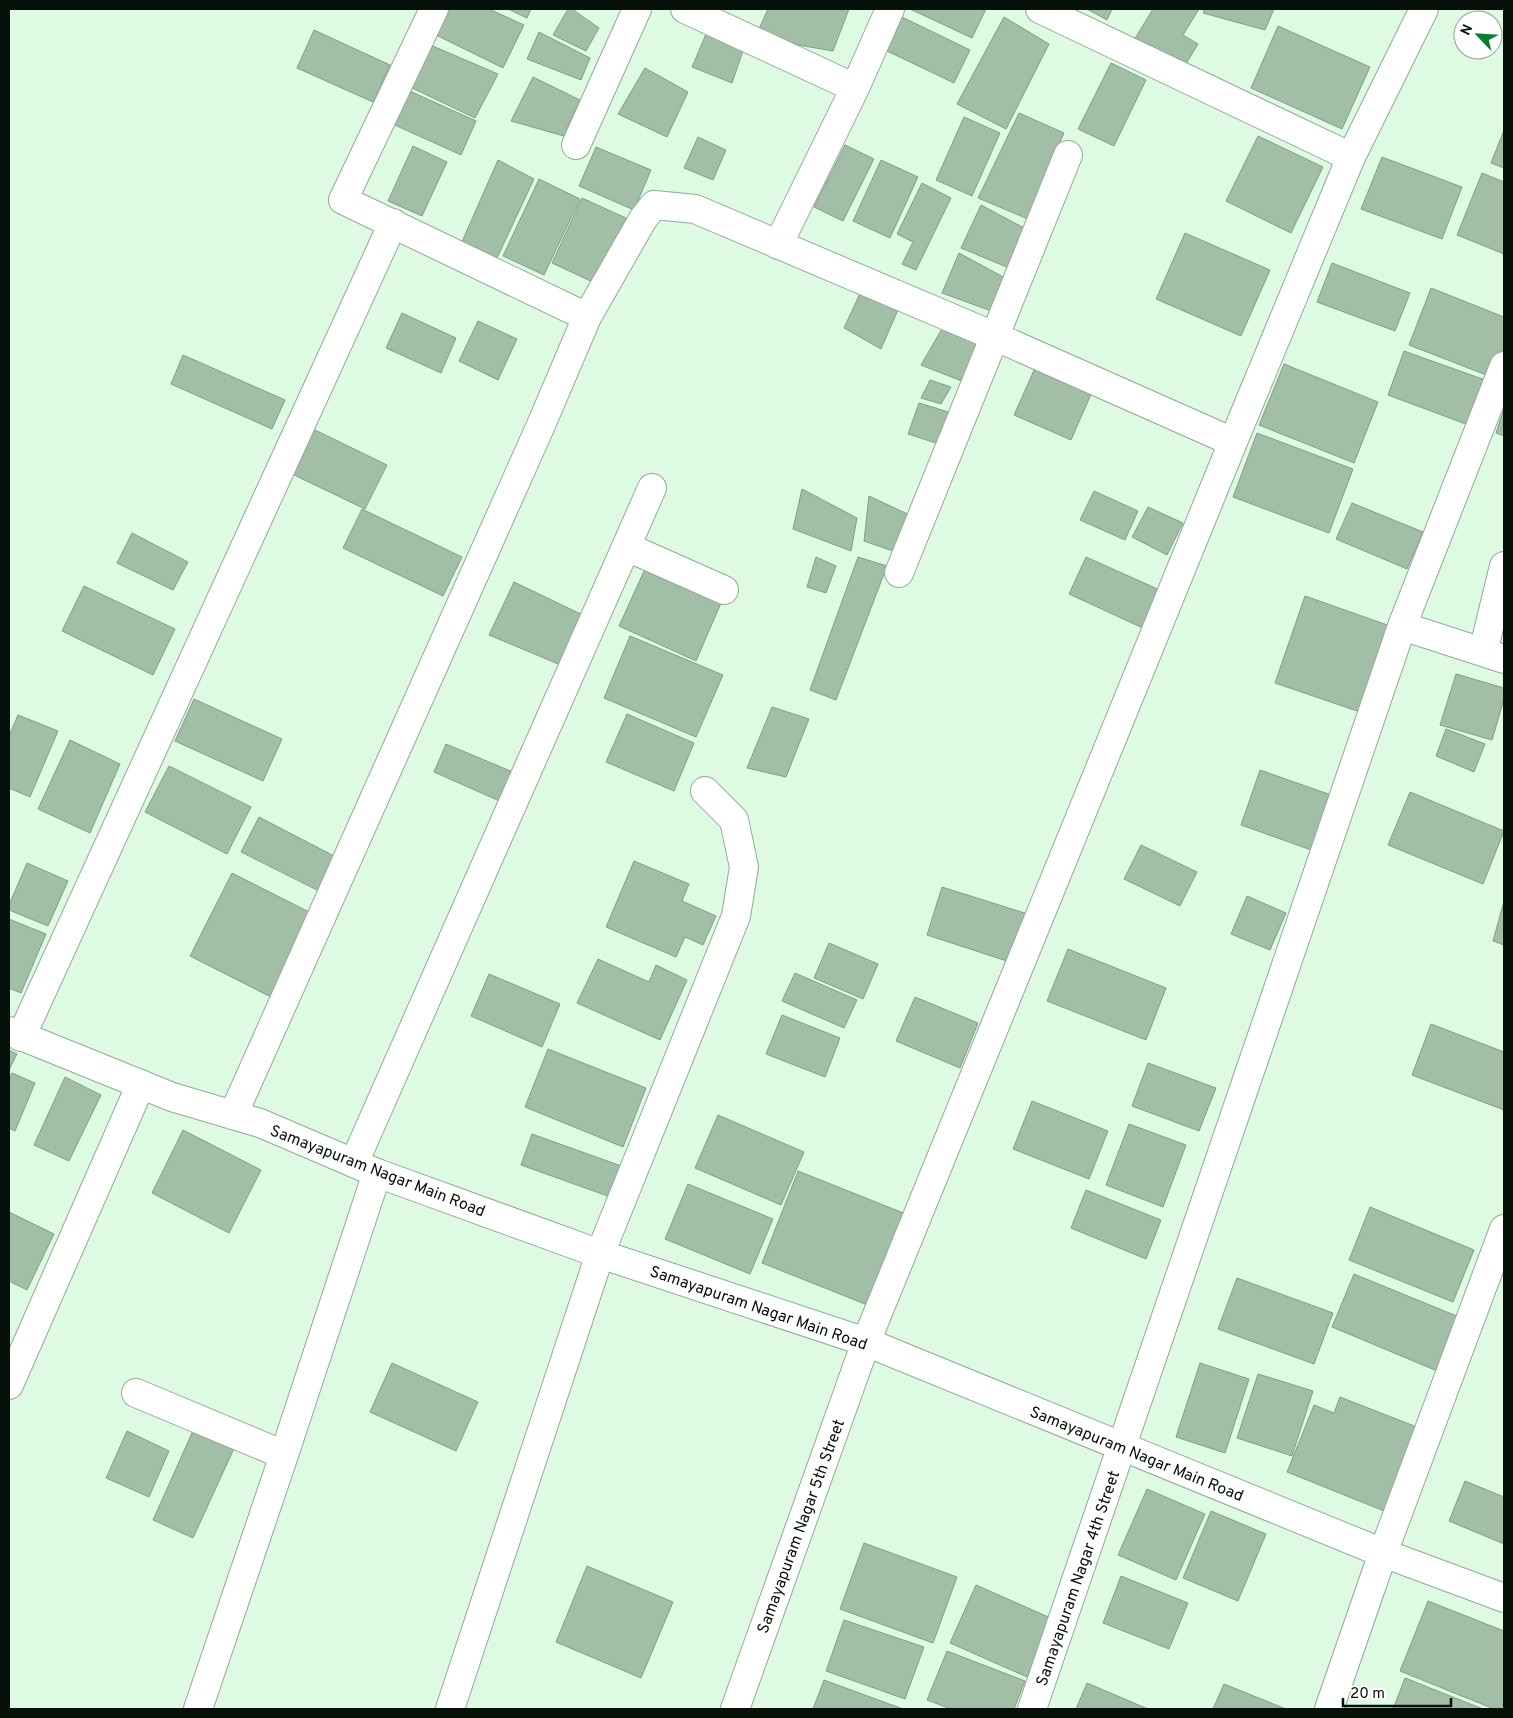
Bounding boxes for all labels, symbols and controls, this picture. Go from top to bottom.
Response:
north arrow [1453,10,1503,60]
text: N [1458,22,1477,38]
street label: Samayapuram Nagar Main Road [267,1122,488,1222]
street label: Samayapuram Nagar Main Road [647,1262,870,1356]
street label: Samayapuram Nagar Main Road [1026,1403,1246,1507]
street label: Samayapuram Nagar 5th Street [754,1417,850,1637]
street label: Samayapuram Nagar 4th Street [1033,1468,1125,1689]
scale bar [1343,1676,1450,1708]
text: 20 m [1350,1685,1385,1704]

